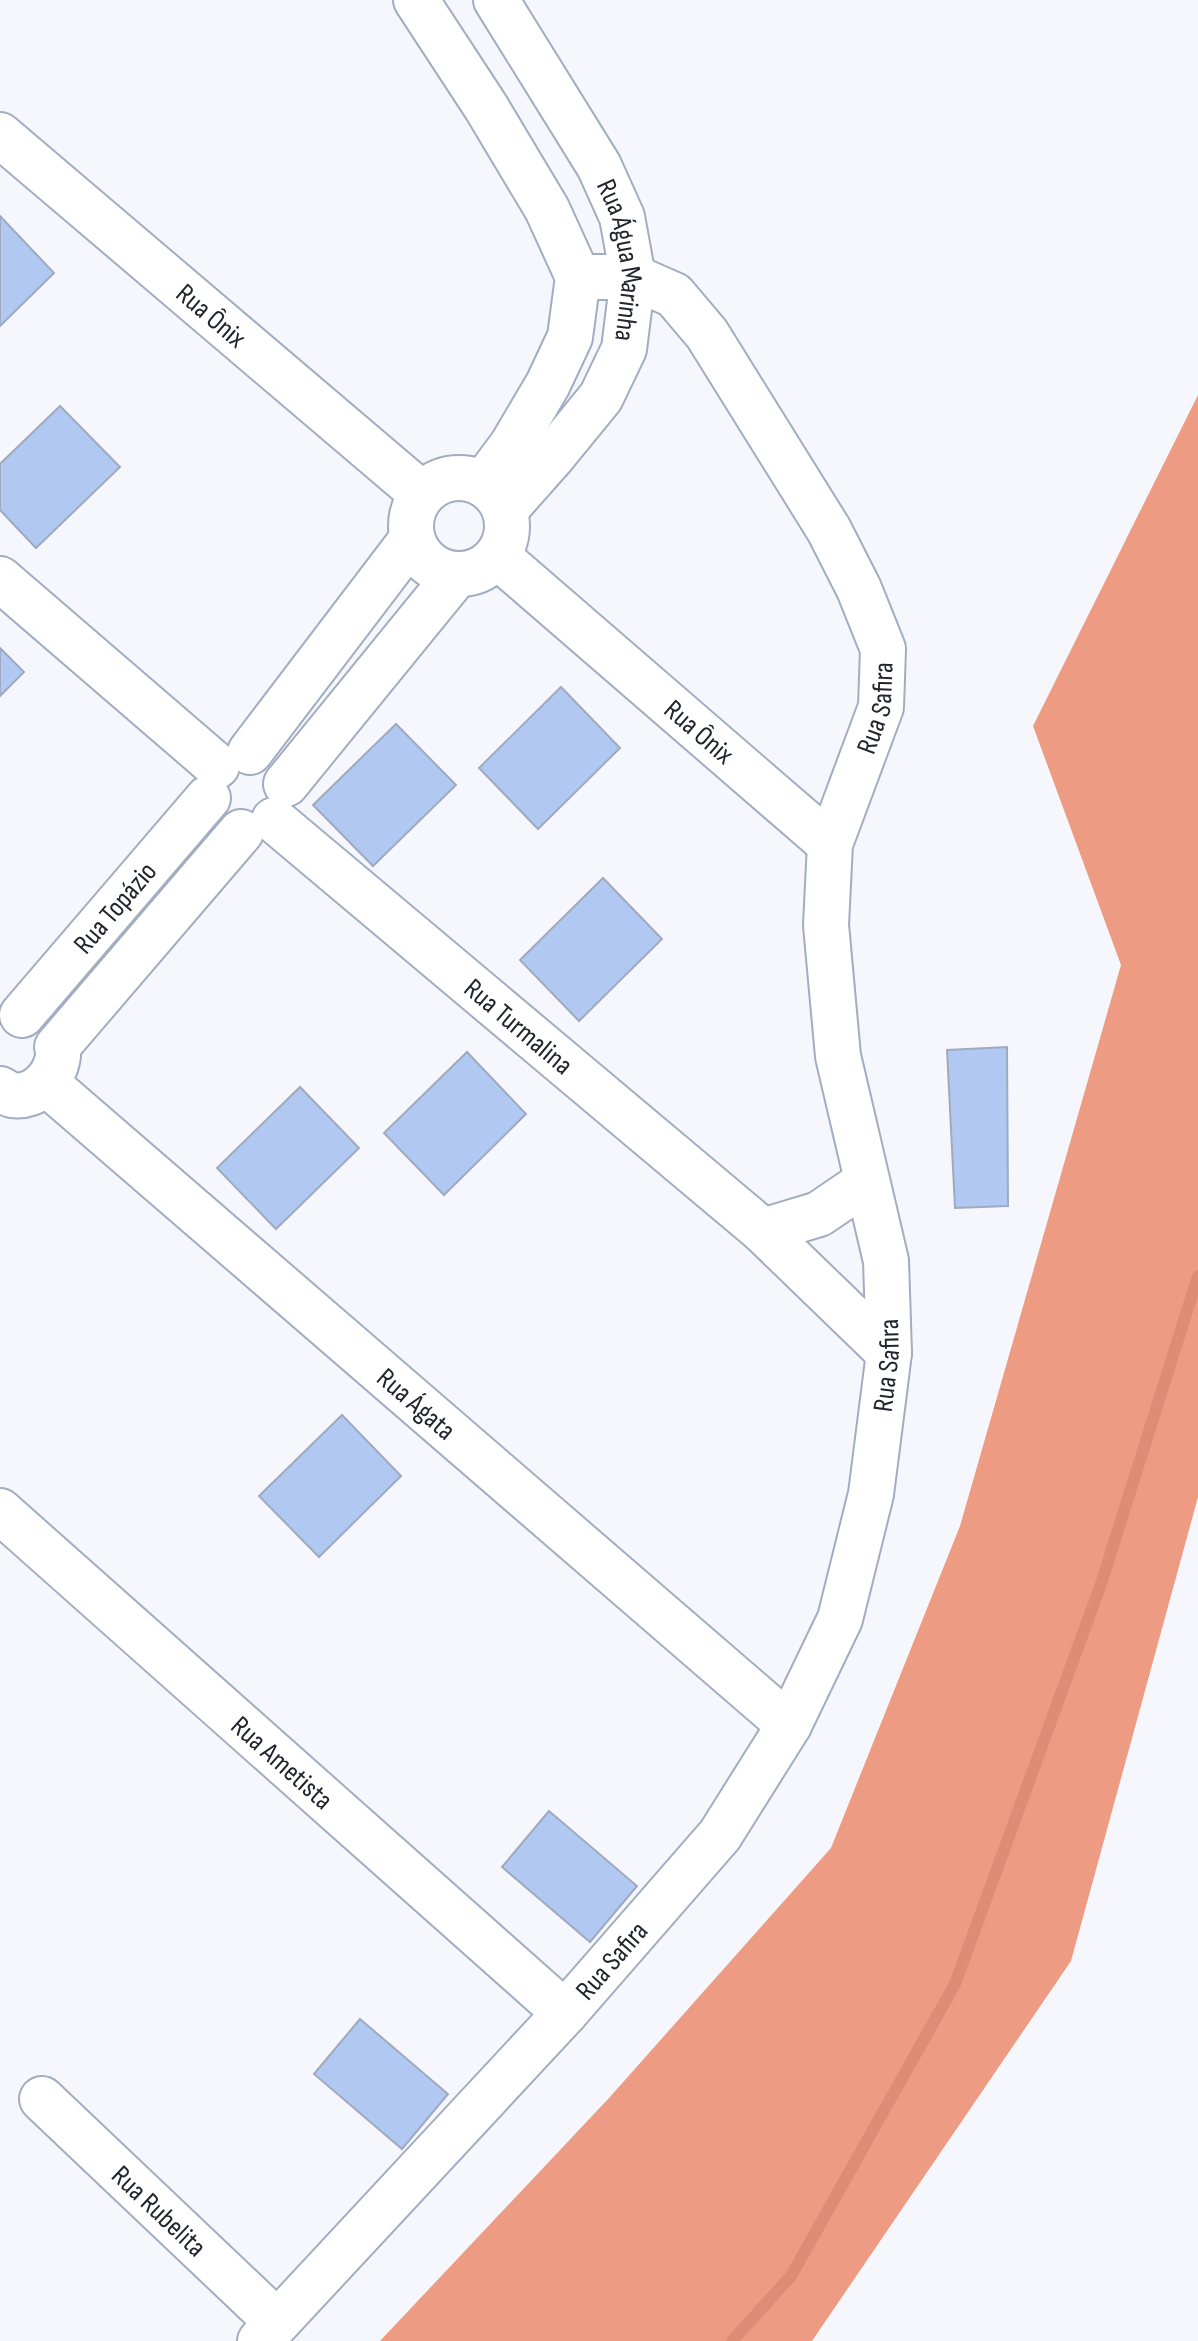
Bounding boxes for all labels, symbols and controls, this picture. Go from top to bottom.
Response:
street label: Rua Água Marinha [589,174,649,343]
street label: Rua Ônix [169,277,253,356]
street label: Rua Safira [850,662,901,759]
street label: Rua Ônix [657,693,741,772]
street label: Rua Topázio [67,856,164,961]
street label: Rua Turmalina [457,972,579,1082]
street label: Rua Safira [867,1318,907,1414]
street label: Rua Ágata [370,1362,462,1447]
street label: Rua Ametista [224,1709,339,1817]
street label: Rua Safira [569,1915,655,2007]
street label: Rua Rubelita [104,2159,213,2264]

